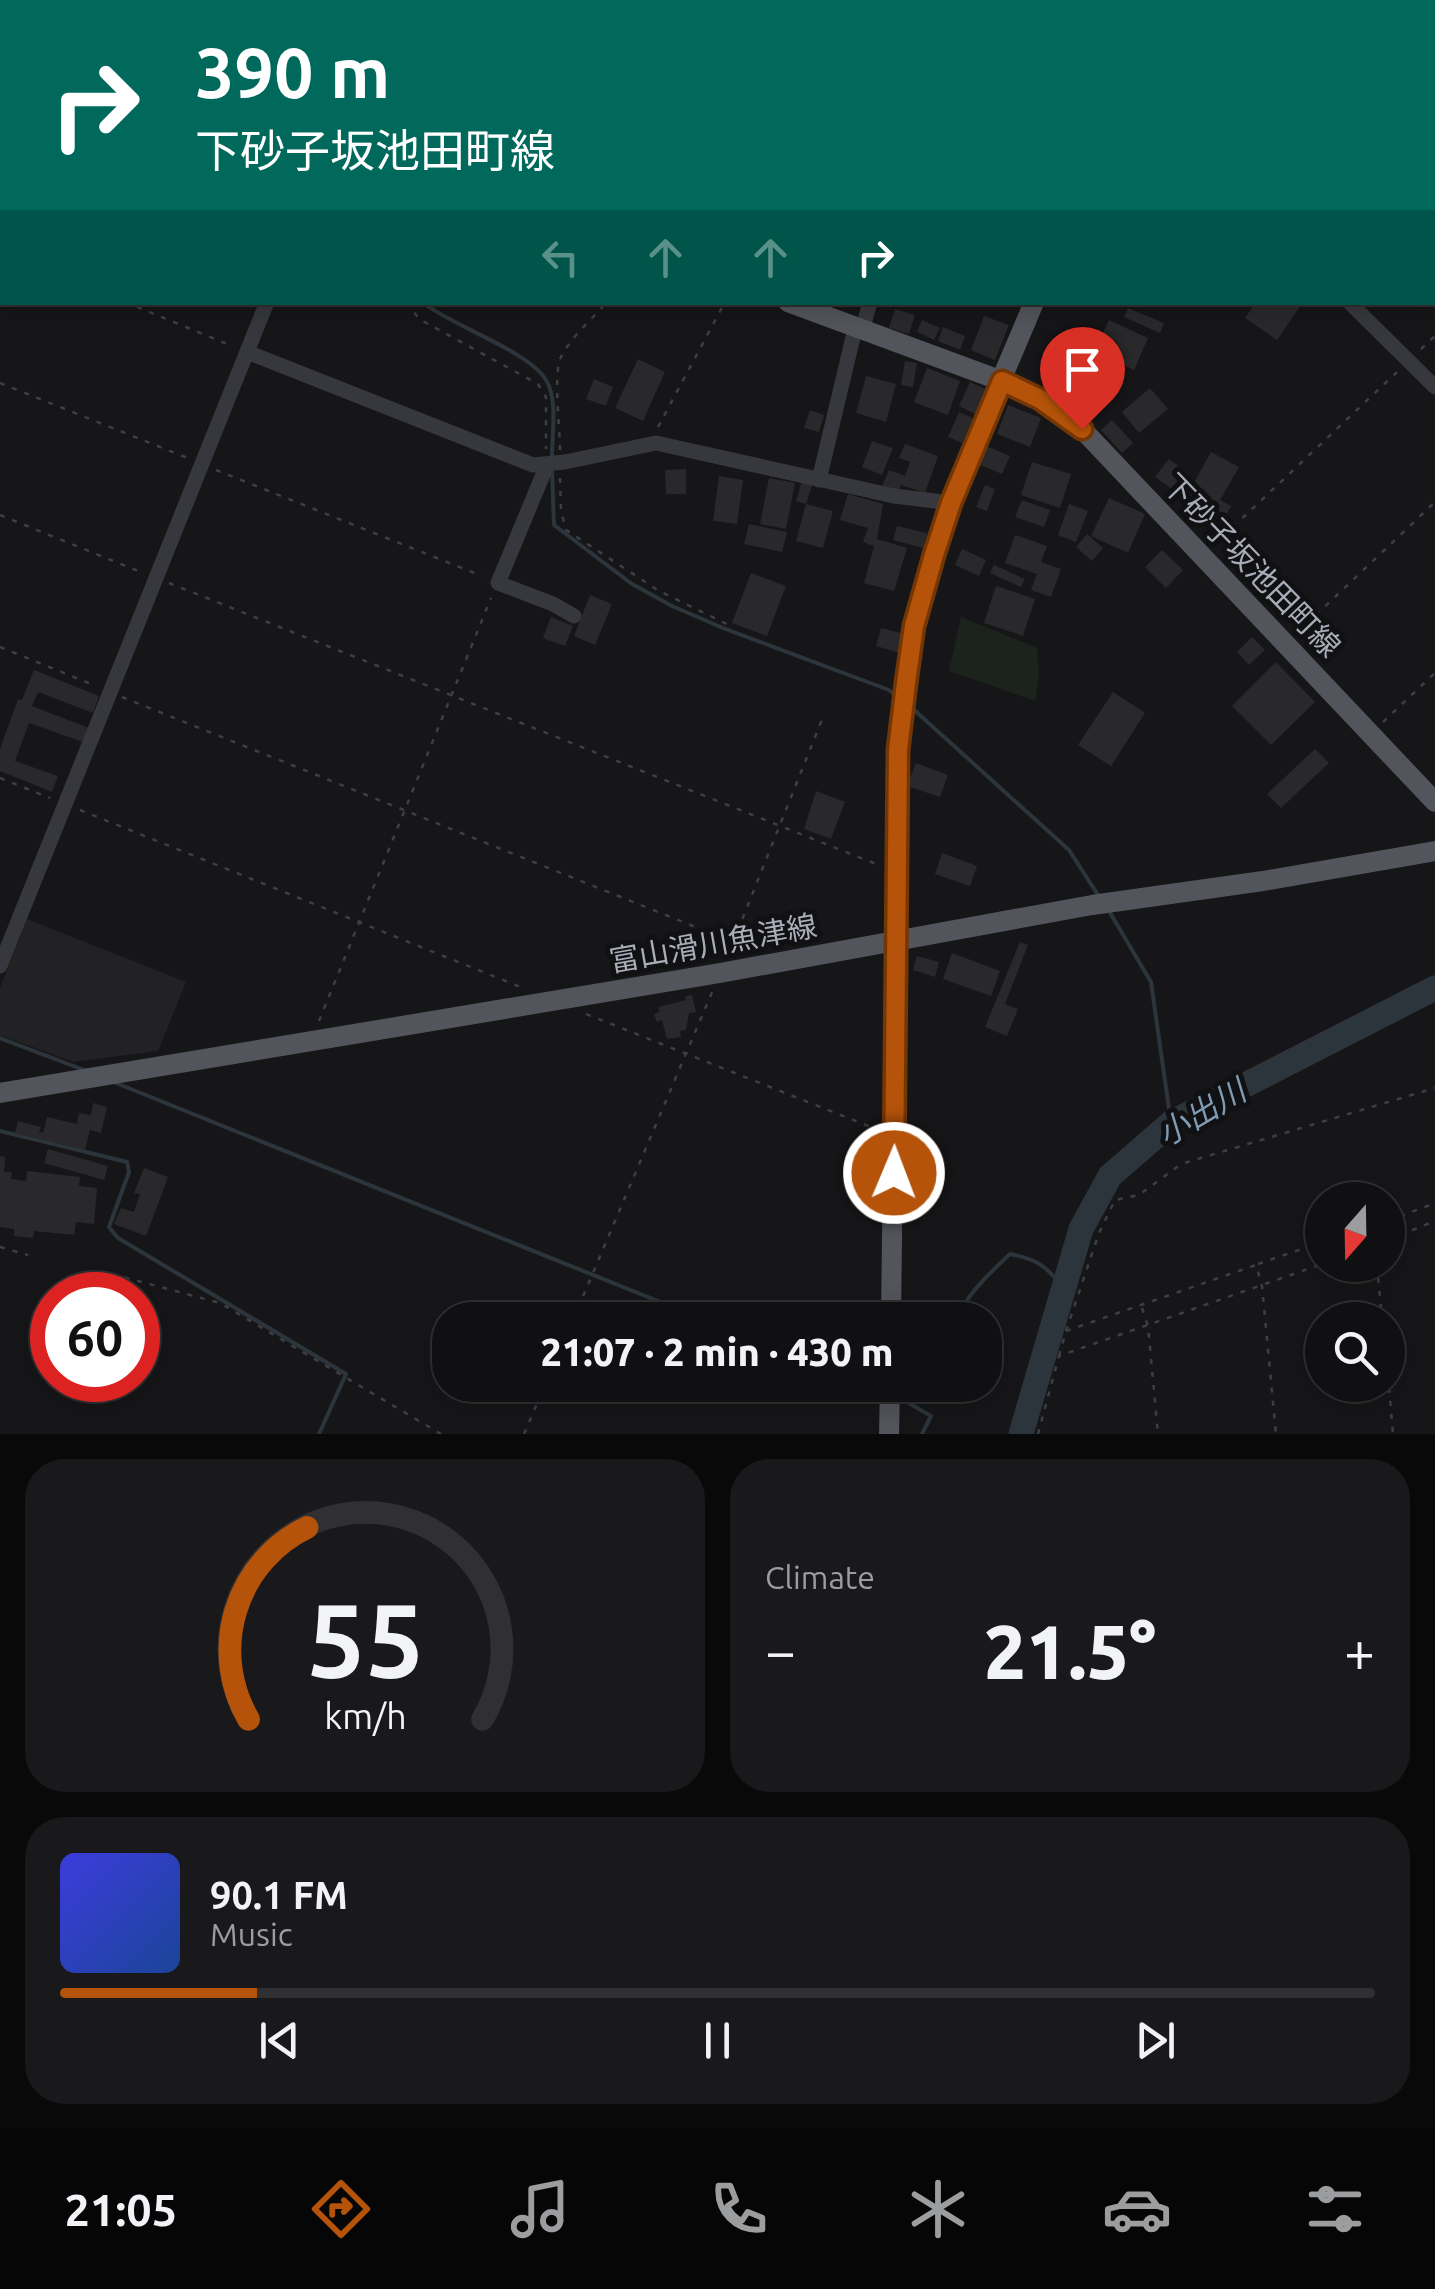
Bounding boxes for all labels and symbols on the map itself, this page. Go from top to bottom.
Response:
pin [1040,327,1125,430]
street label: 下砂子坂池田町線 [1156,467,1348,663]
street label: 富山滑川魚津線 [607,908,819,978]
water label: 小出川 [1151,1070,1254,1152]
position arrow [842,1121,946,1225]
north arrow [1305,1182,1405,1282]
speed limit sign: 60 [30,1272,160,1402]

